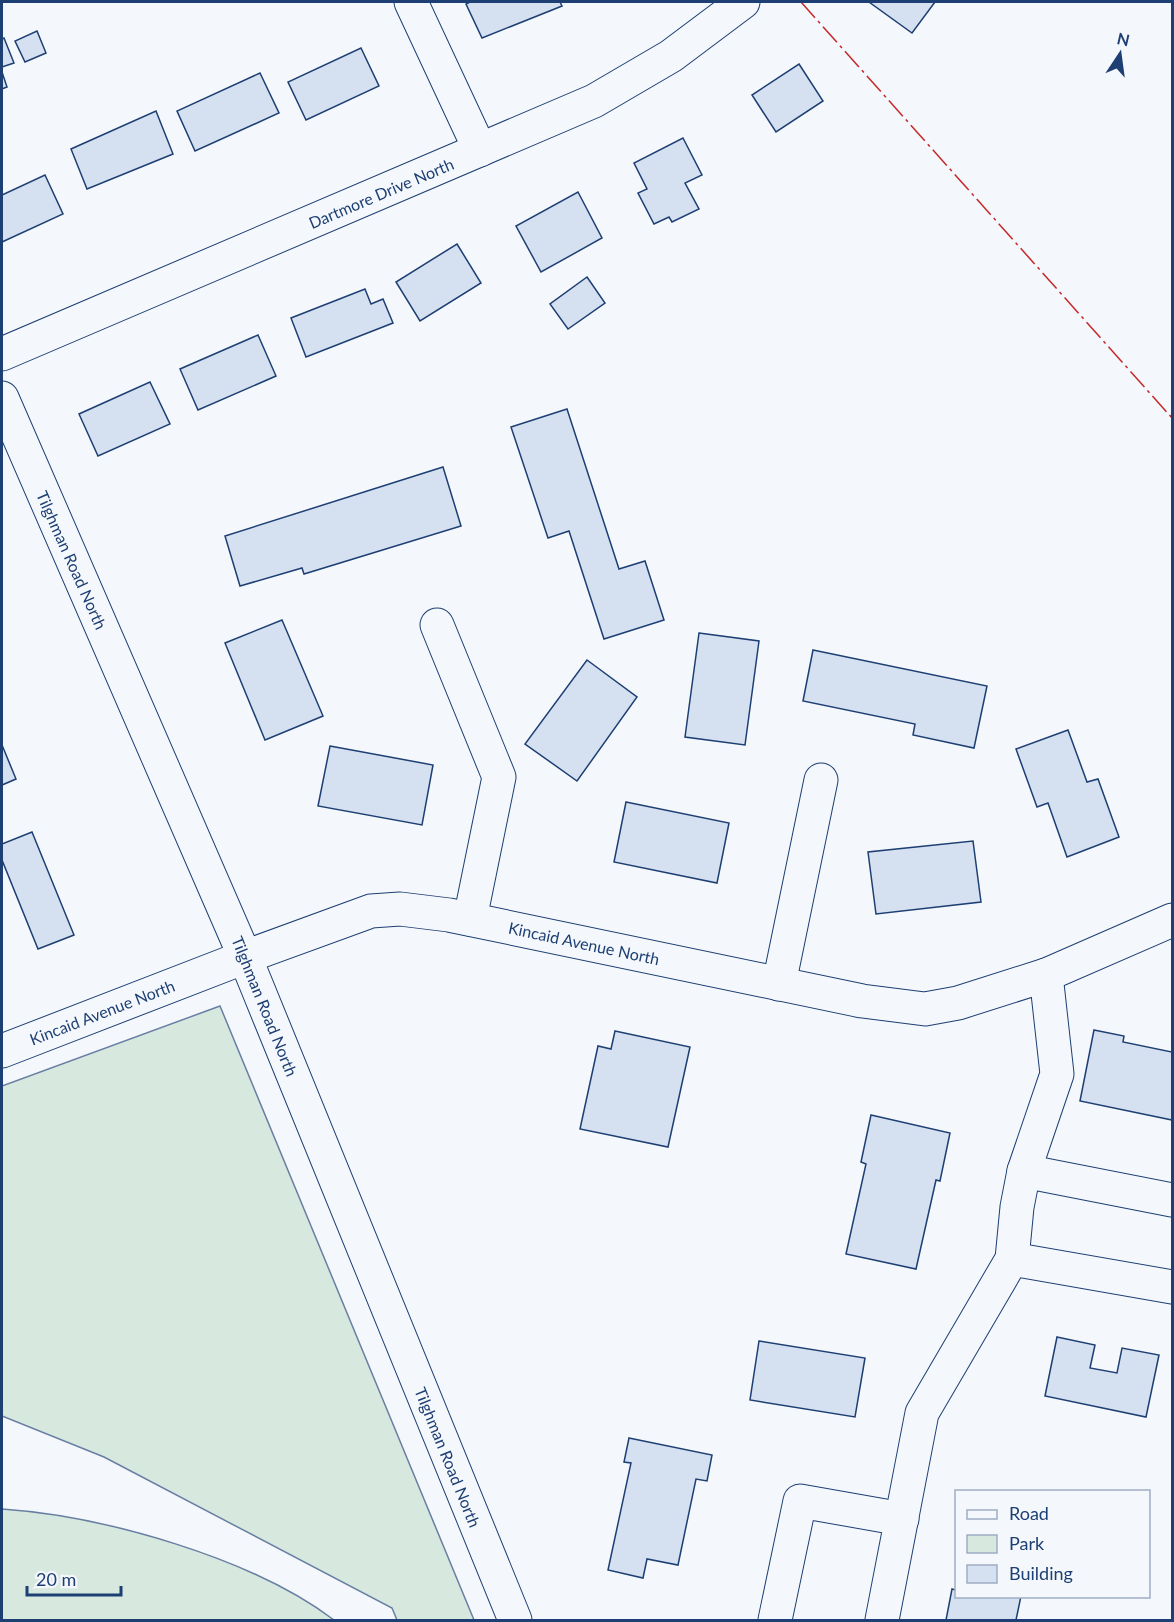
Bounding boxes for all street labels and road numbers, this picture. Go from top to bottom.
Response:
street label: Dartmore Drive North [306,154,456,232]
street label: Tilghman Road North [33,488,111,632]
street label: Kincaid Avenue North [507,918,661,968]
street label: Tilghman Road North [228,933,302,1079]
street label: Kincaid Avenue North [27,976,177,1048]
street label: Tilghman Road North [411,1384,485,1530]

